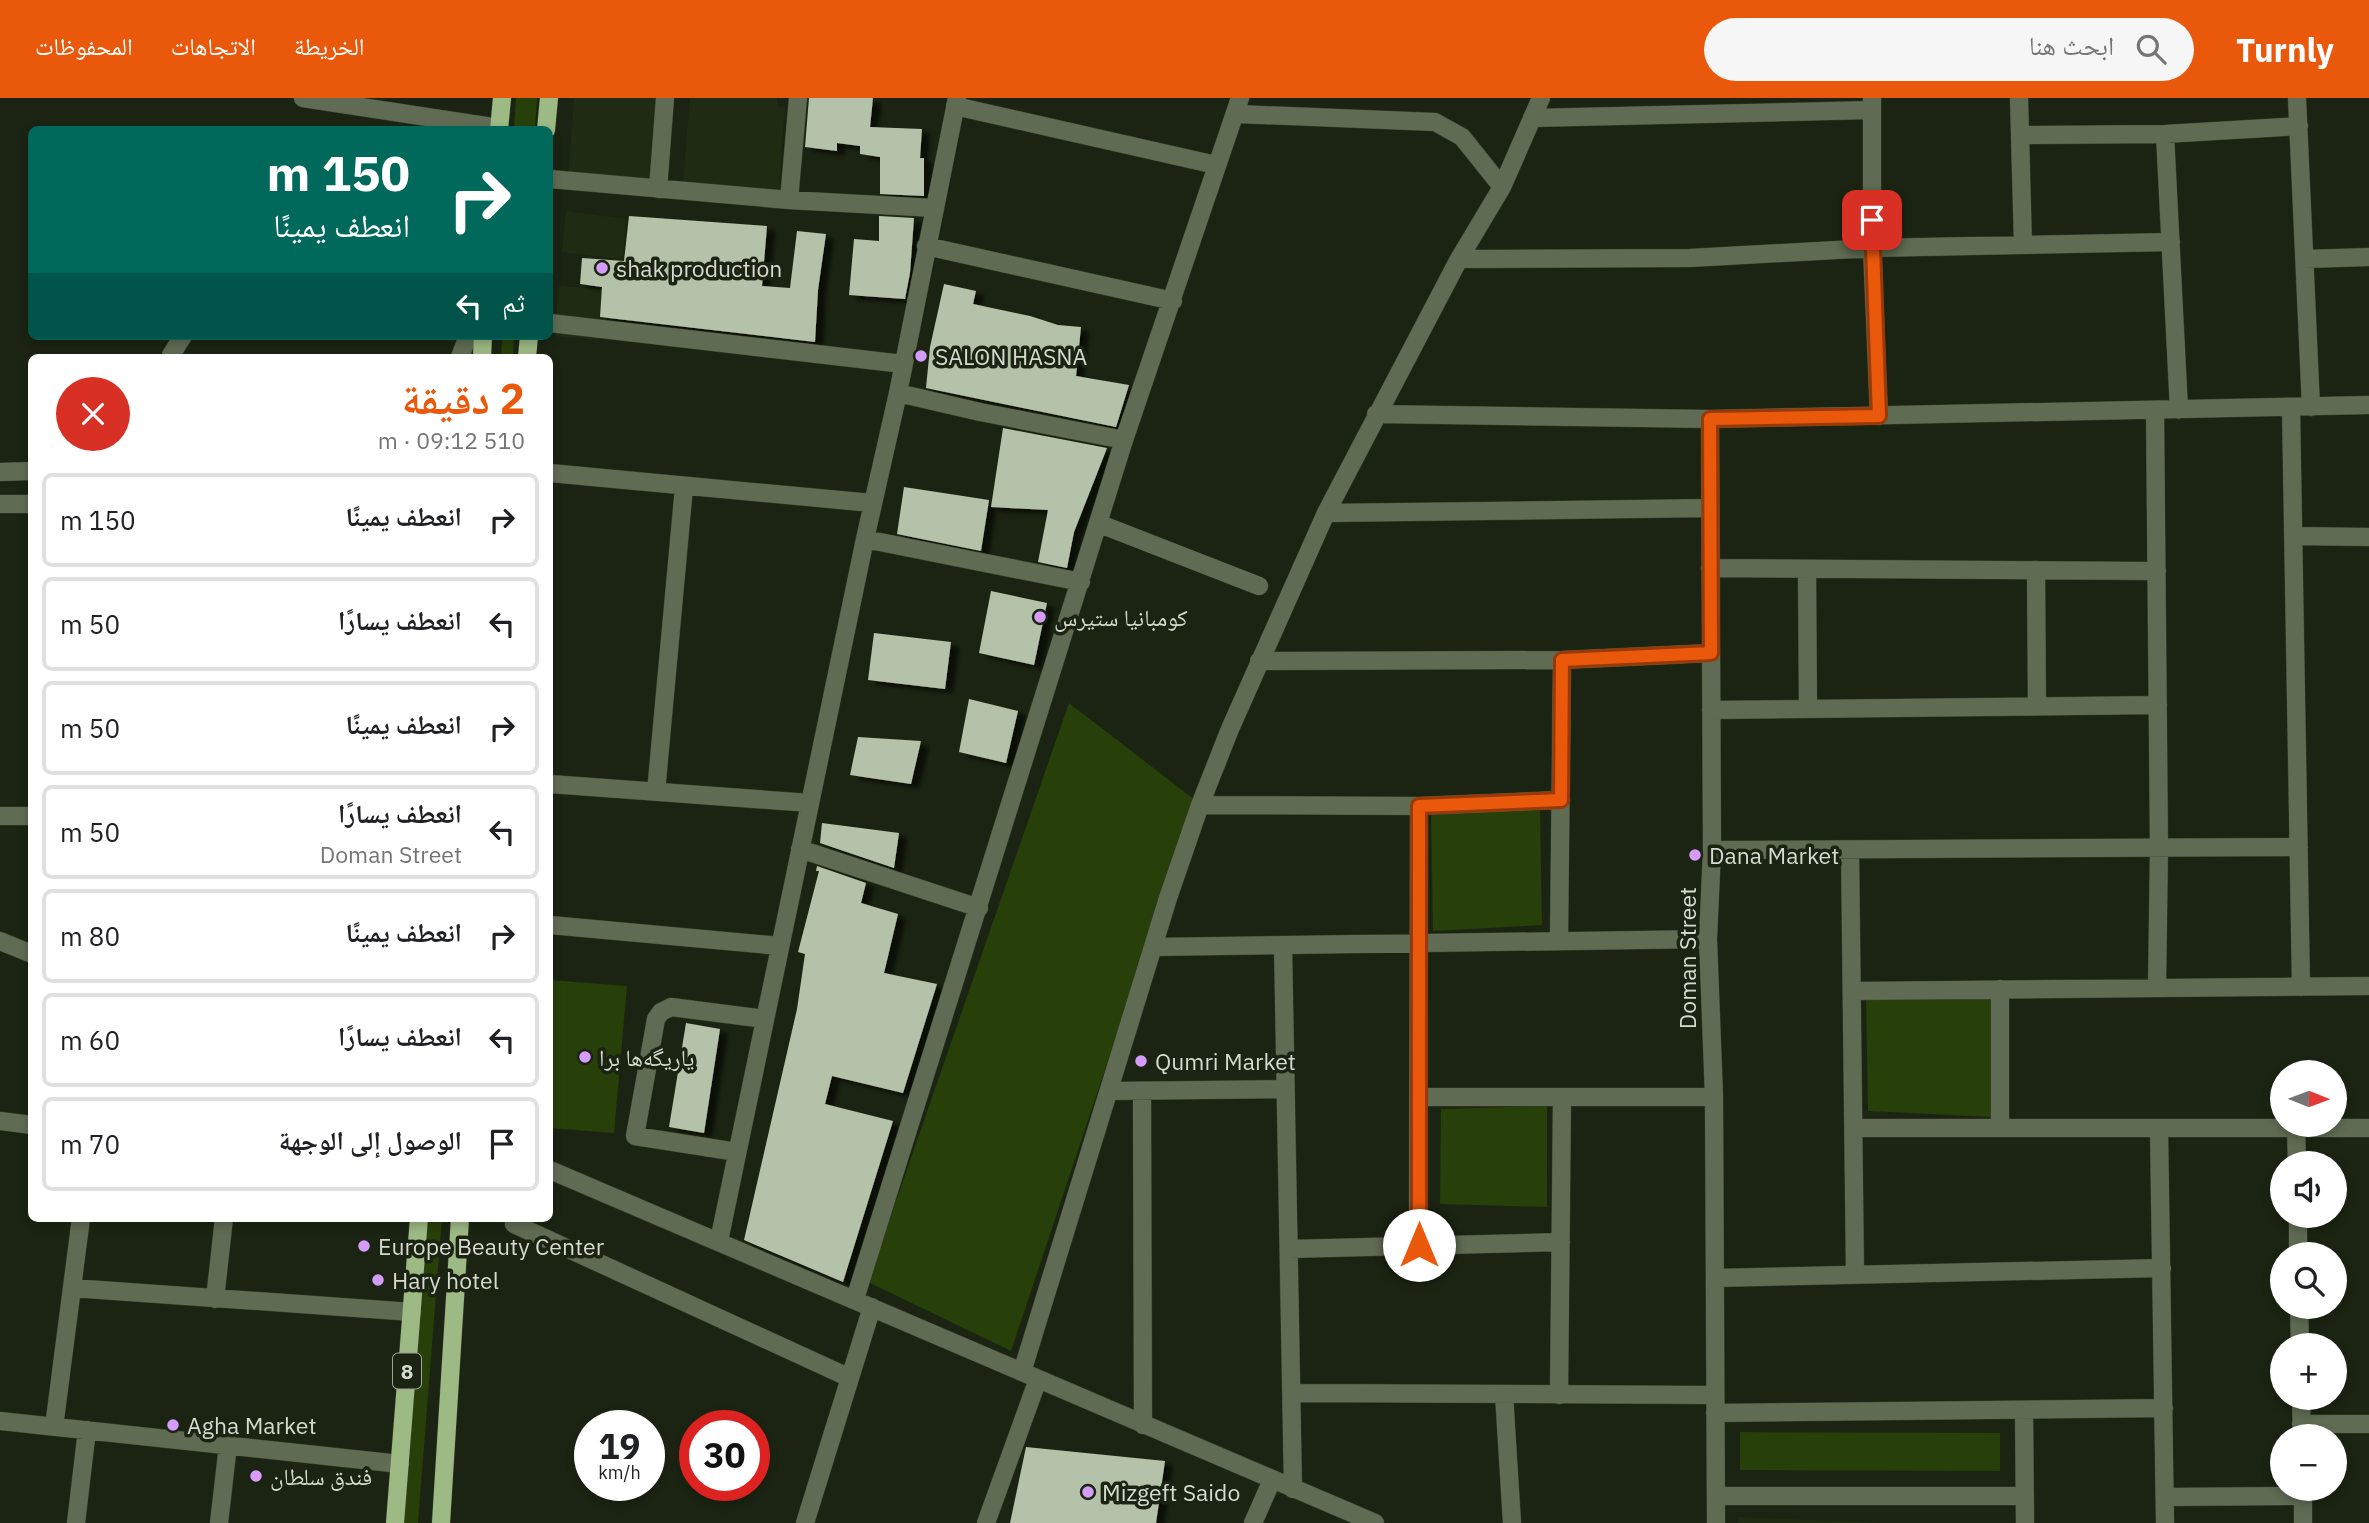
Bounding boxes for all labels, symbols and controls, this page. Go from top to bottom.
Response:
search box [1704,18,2194,81]
text: ابحث هنا [2029,28,2114,62]
text: Turnly [2236,28,2334,71]
text: المحفوظات [35,30,133,62]
text: الاتجاهات [171,30,256,62]
text: الخريطة [294,30,365,62]
icon: search [2132,30,2170,68]
text: 150 m [266,141,410,204]
icon: right [434,154,525,245]
pin [1842,190,1902,250]
icon: arrive [1853,201,1891,239]
text: انعطف يمينًا [273,204,410,246]
place label: shak production [616,253,782,283]
marker: shak production [594,260,610,276]
text: ثم [502,285,525,319]
icon: left [450,287,488,325]
place label: SALON HASNA [935,341,1088,371]
marker: SALON HASNA [913,348,929,364]
text: 2 دقيقة [402,371,525,426]
button: close [56,377,130,451]
text: 510 m · 09:12 [378,425,525,455]
text: انعطف يمينًا [346,499,462,533]
icon: right [483,501,521,539]
text: 150 m [60,503,136,537]
place label: كومبانيا ستيرس [1054,602,1188,632]
text: انعطف يسارًا [338,603,462,637]
icon: left [483,605,521,643]
text: 50 m [60,607,120,641]
marker: كومبانيا ستيرس [1032,609,1048,625]
text: انعطف يمينًا [346,707,462,741]
icon: right [483,709,521,747]
text: 50 m [60,711,120,745]
text: انعطف يسارًا [338,796,462,830]
icon: left [483,813,521,851]
text: 50 m [60,815,120,849]
text: Doman Street [320,839,462,869]
place label: Dana Market [1709,840,1839,870]
marker: Dana Market [1687,847,1703,863]
street label: Doman Street [1672,887,1702,1029]
text: انعطف يمينًا [346,915,462,949]
icon: right [483,917,521,955]
text: 80 m [60,919,120,953]
text: انعطف يسارًا [338,1019,462,1053]
icon: left [483,1021,521,1059]
text: 60 m [60,1023,120,1057]
place label: یاریگەها برا [599,1042,694,1072]
place label: Qumri Market [1155,1046,1296,1076]
marker: یاریگەها برا [577,1049,593,1065]
marker: Qumri Market [1133,1053,1149,1069]
north arrow [2270,1060,2347,1138]
map controls [2270,1060,2347,1501]
text: الوصول إلى الوجهة [279,1123,462,1157]
icon: arrive [483,1125,521,1163]
text: 70 m [60,1127,120,1161]
button: sound [2270,1151,2347,1228]
position arrow [1382,1208,1456,1282]
place label: Europe Beauty Center [378,1231,605,1261]
marker: Europe Beauty Center [356,1238,372,1254]
button: search [2270,1242,2347,1319]
place label: Hary hotel [392,1265,499,1295]
marker: Hary hotel [370,1272,386,1288]
button: + [2270,1333,2347,1410]
road number: 8 [393,1354,421,1388]
place label: Agha Market [187,1410,317,1440]
speed limit sign: 30 [679,1410,770,1501]
marker: Agha Market [165,1417,181,1433]
text: 19 [598,1423,641,1469]
button: − [2270,1424,2347,1501]
place label: فندق سلطان [270,1461,372,1491]
text: km/h [598,1461,641,1484]
marker: فندق سلطان [248,1468,264,1484]
place label: Mizgeft Saido [1102,1477,1240,1507]
marker: Mizgeft Saido [1080,1484,1096,1500]

